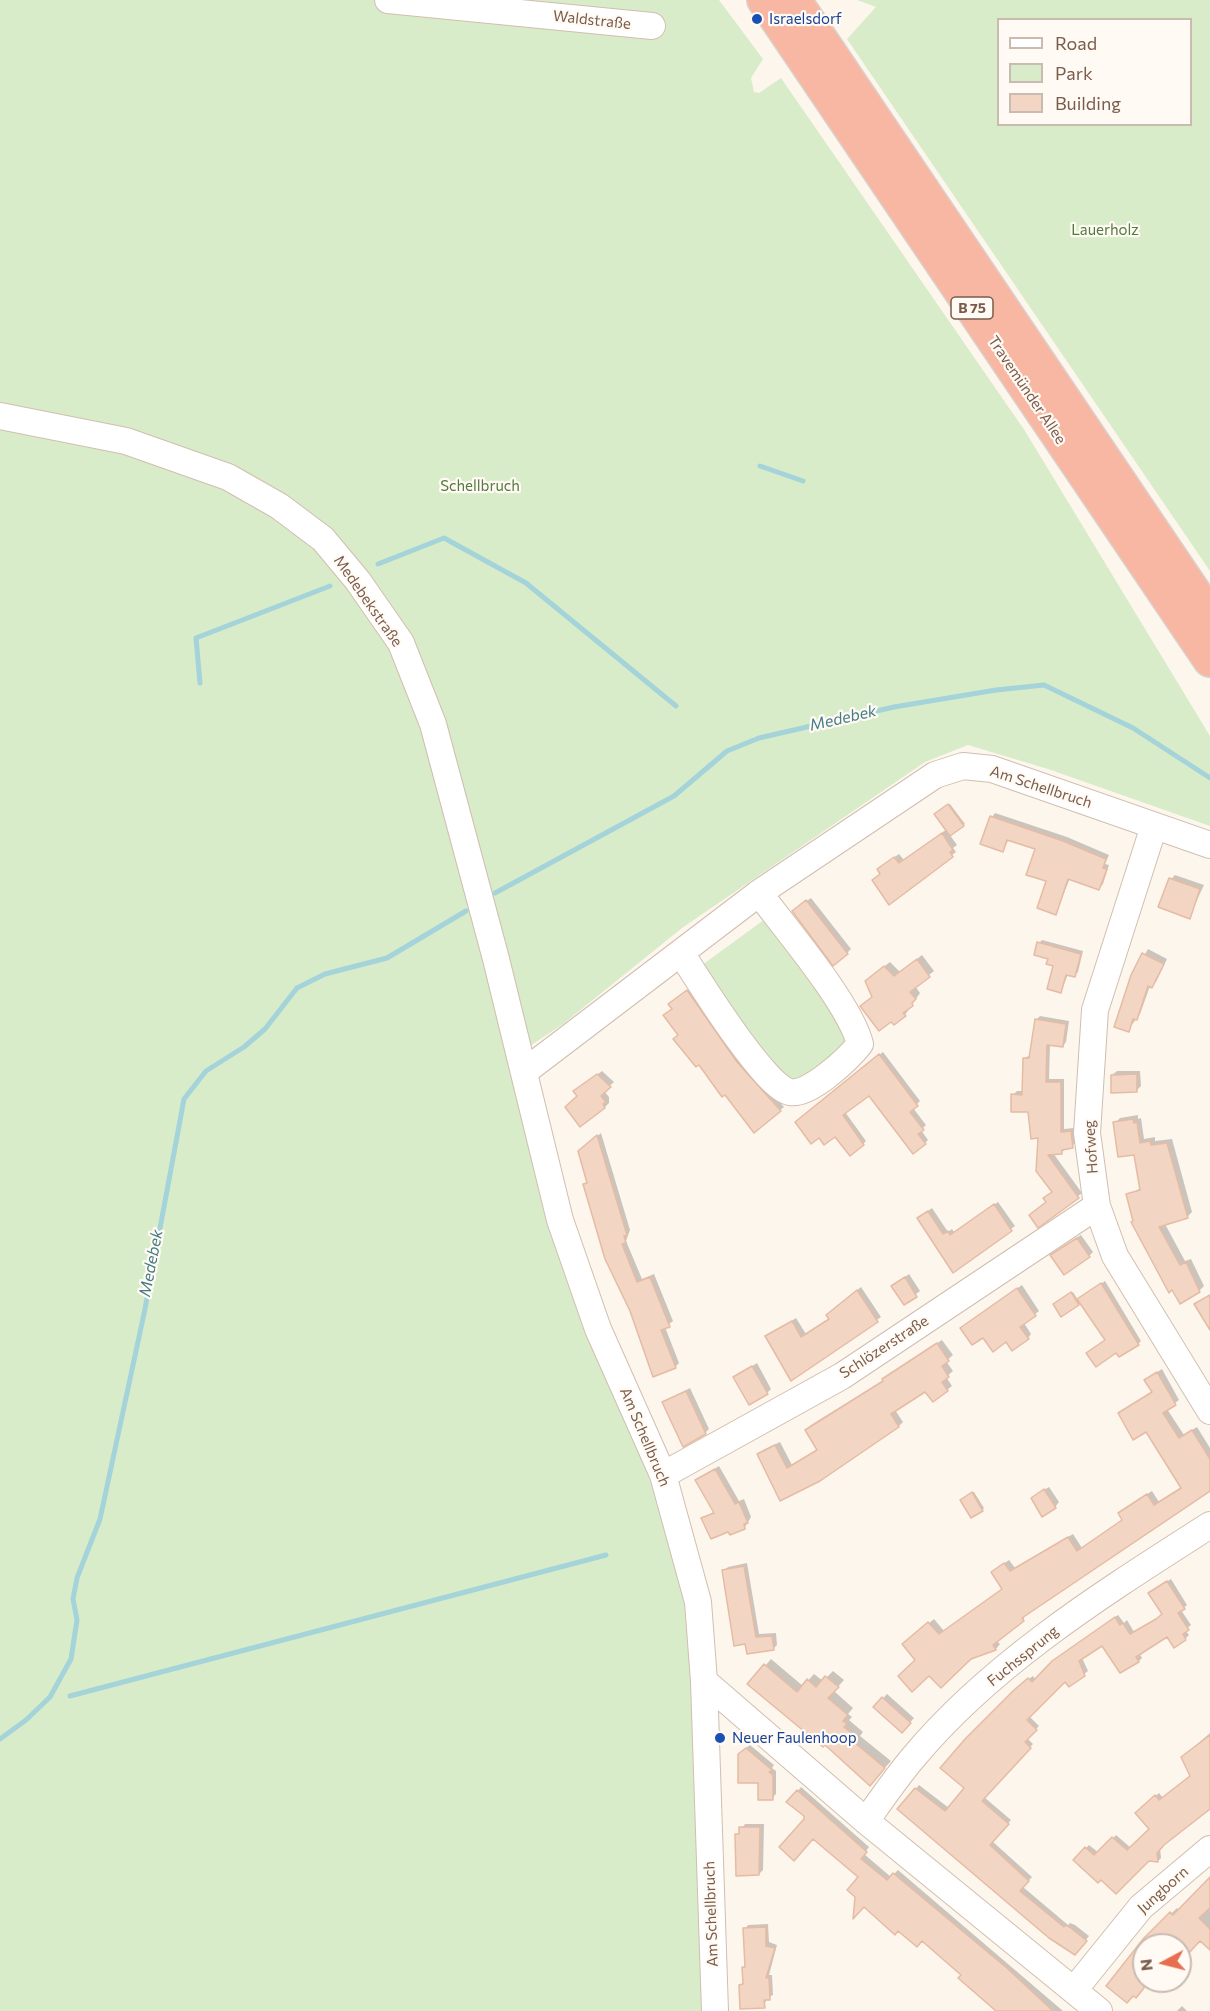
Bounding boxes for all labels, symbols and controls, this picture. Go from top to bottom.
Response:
street label: Waldstraße [552,7,632,33]
place label: Israelsdorf [769,10,842,28]
marker: Israelsdorf [750,12,764,26]
legend [997,18,1192,126]
text: Road [1055,32,1097,54]
text: Park [1055,62,1093,84]
text: Building [1055,92,1121,114]
park label: Lauerholz [1071,221,1139,239]
road number: B 75 [951,297,993,319]
street label: Travemünder Allee [984,333,1070,447]
park label: Schellbruch [440,477,520,495]
street label: Medebekstraße [330,552,406,650]
water label: Medebek [808,701,878,735]
street label: Am Schellbruch [988,762,1094,812]
street label: Hofweg [1080,1120,1102,1174]
water label: Medebek [135,1228,167,1298]
street label: Schlözerstraße [836,1312,932,1382]
street label: Am Schellbruch [616,1385,674,1489]
street label: Fuchssprung [984,1622,1062,1690]
place label: Neuer Faulenhoop [732,1729,857,1747]
marker: Neuer Faulenhoop [713,1731,727,1745]
street label: Am Schellbruch [700,1861,722,1967]
street label: Jungborn [1134,1863,1192,1917]
north arrow [1132,1933,1192,1993]
text: N [1135,1958,1156,1972]

